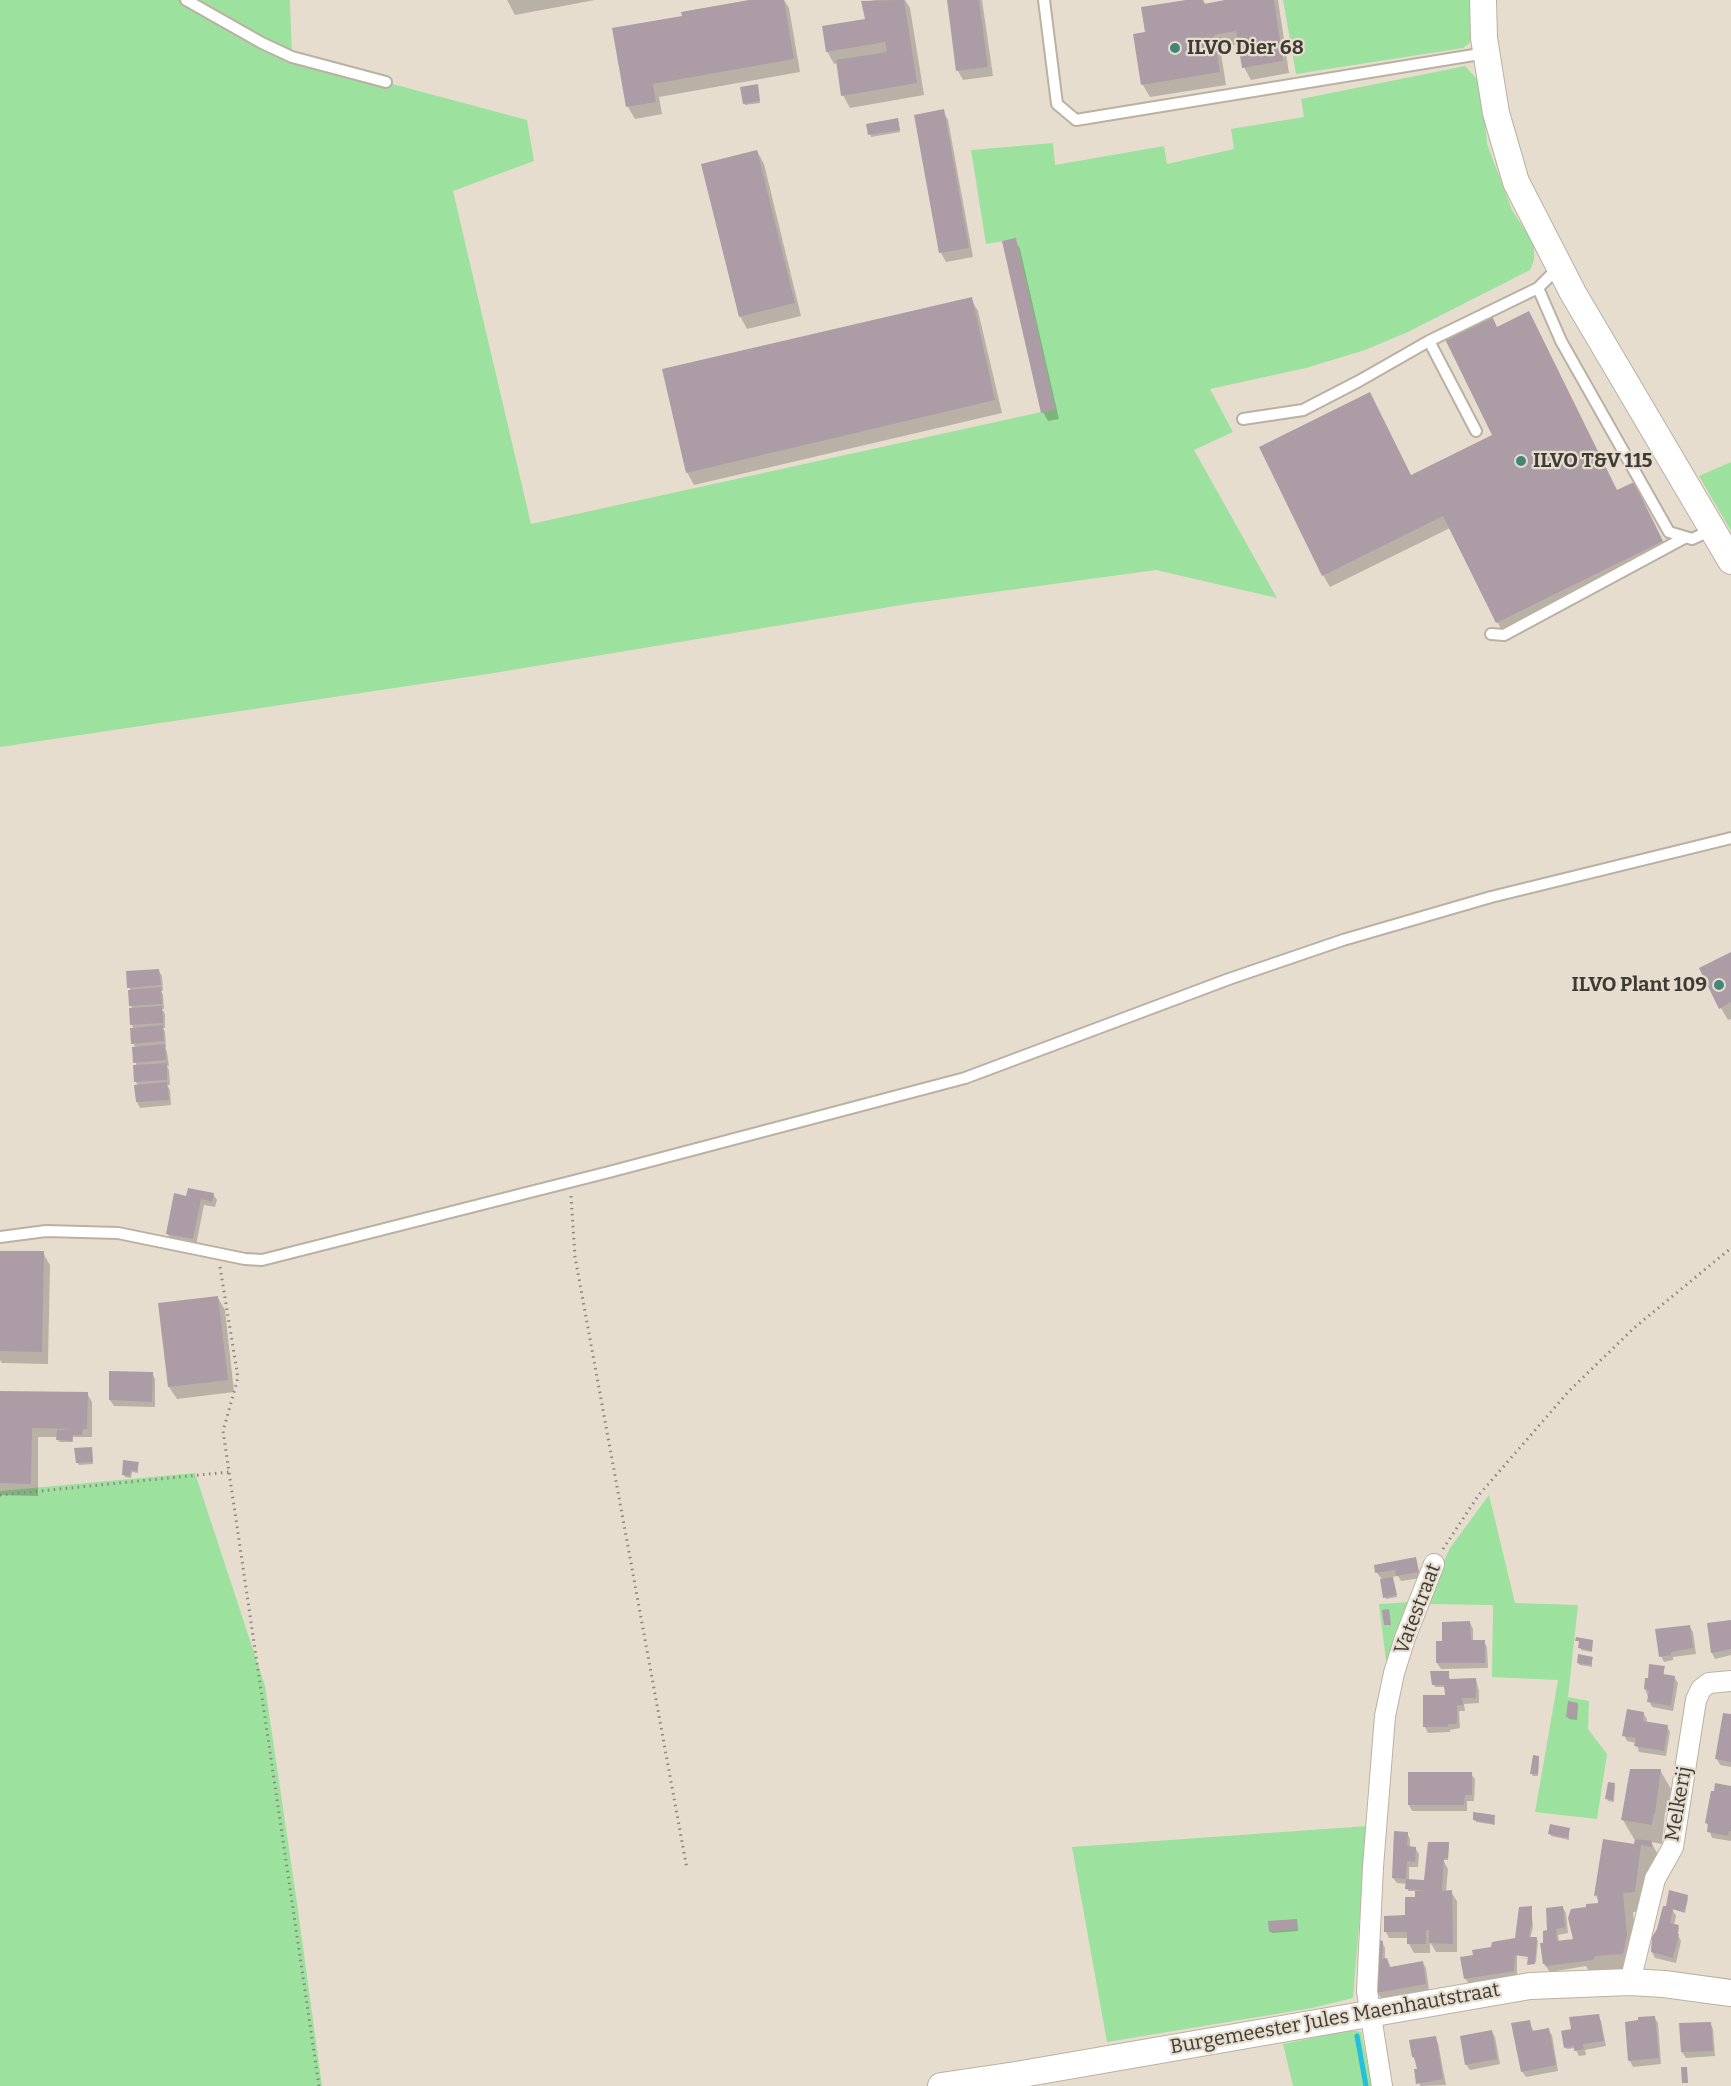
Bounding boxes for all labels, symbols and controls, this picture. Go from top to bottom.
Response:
place label: ILVO Dier 68 [1187,36,1304,60]
marker: ILVO Dier 68 [1168,41,1182,55]
place label: ILVO T&V 115 [1533,449,1652,473]
marker: ILVO T&V 115 [1514,454,1528,468]
place label: ILVO Plant 109 [1572,973,1707,997]
marker: ILVO Plant 109 [1712,978,1726,992]
street label: Vatestraat [1390,1560,1446,1658]
street label: Melkerij [1661,1765,1697,1843]
street label: Burgemeester Jules Maenhautstraat [1168,1978,1502,2060]

